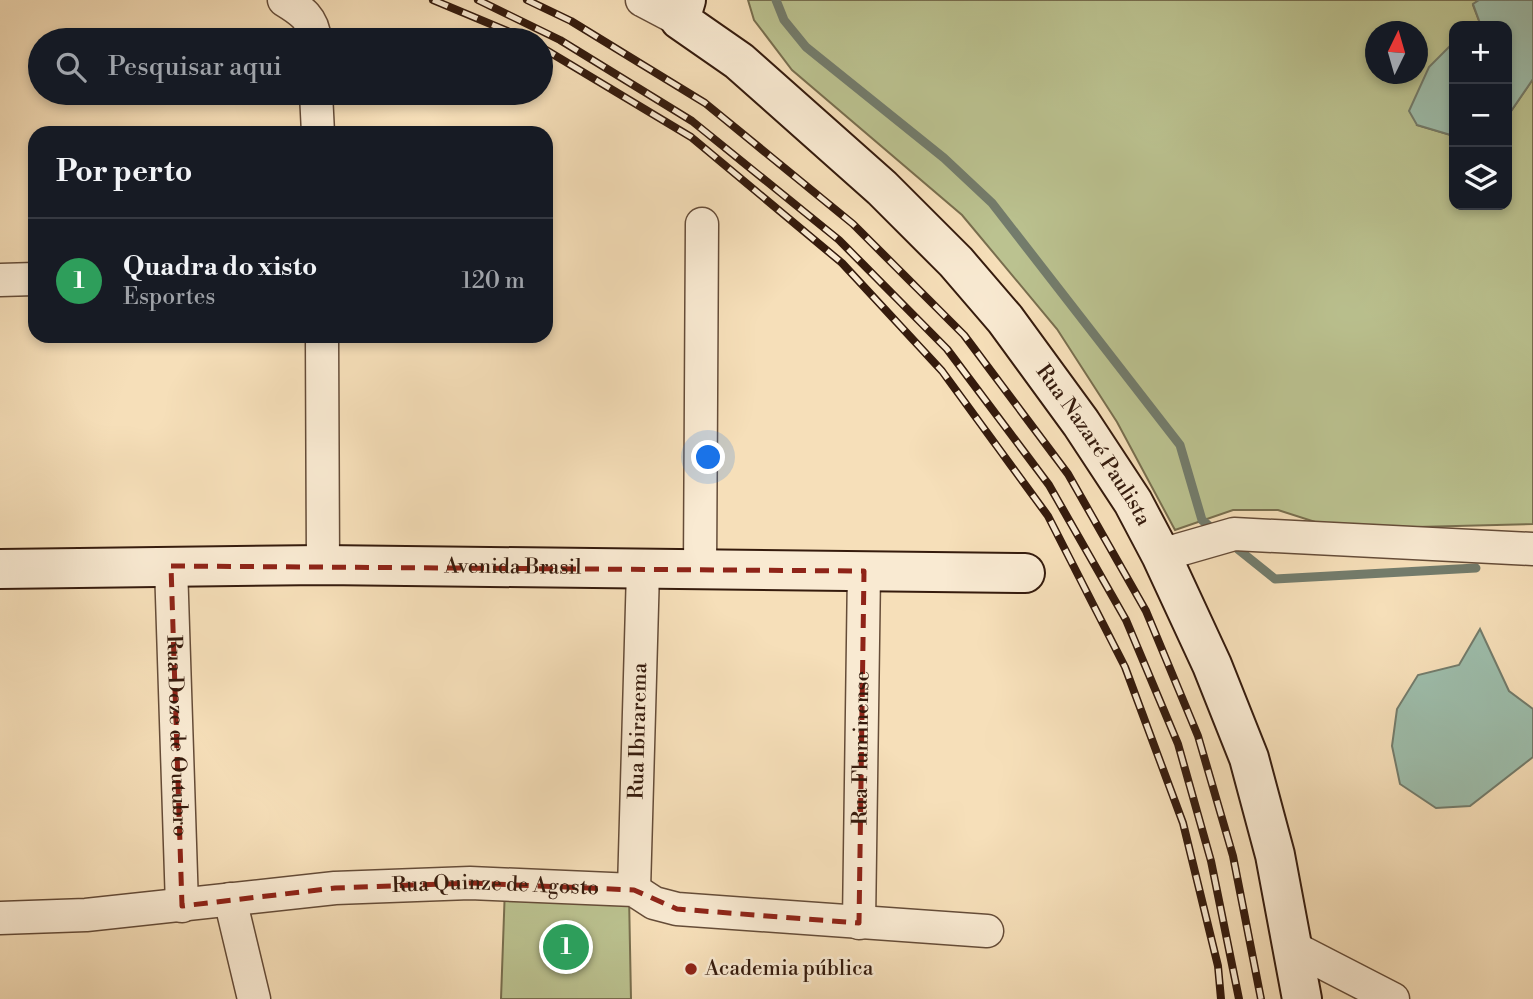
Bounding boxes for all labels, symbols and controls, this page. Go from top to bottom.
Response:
north arrow [1365,21,1428,84]
map controls [1449,21,1512,210]
button: + [1449,21,1512,84]
search box [28,28,553,105]
icon: search [52,48,90,86]
text: Pesquisar aqui [108,51,282,83]
button: − [1449,84,1512,147]
button: layers [1449,147,1512,210]
text: Por perto [56,153,192,191]
text: Quadra do xisto [123,251,317,283]
text: 1 [73,267,85,295]
text: 120 m [461,267,525,295]
text: Esportes [123,283,215,311]
street label: Rua Nazaré Paulista [1030,360,1156,531]
your location [691,440,725,474]
street label: Avenida Brasil [443,553,582,581]
street label: Rua Doze de Outubro [160,635,193,837]
street label: Rua Ibirarema [624,662,653,800]
street label: Rua Fluminense [847,671,876,825]
street label: Rua Quinze de Agosto [391,870,600,901]
pin: 1 [543,921,589,973]
place label: Academia pública [704,956,874,982]
marker: Academia pública [683,961,699,977]

